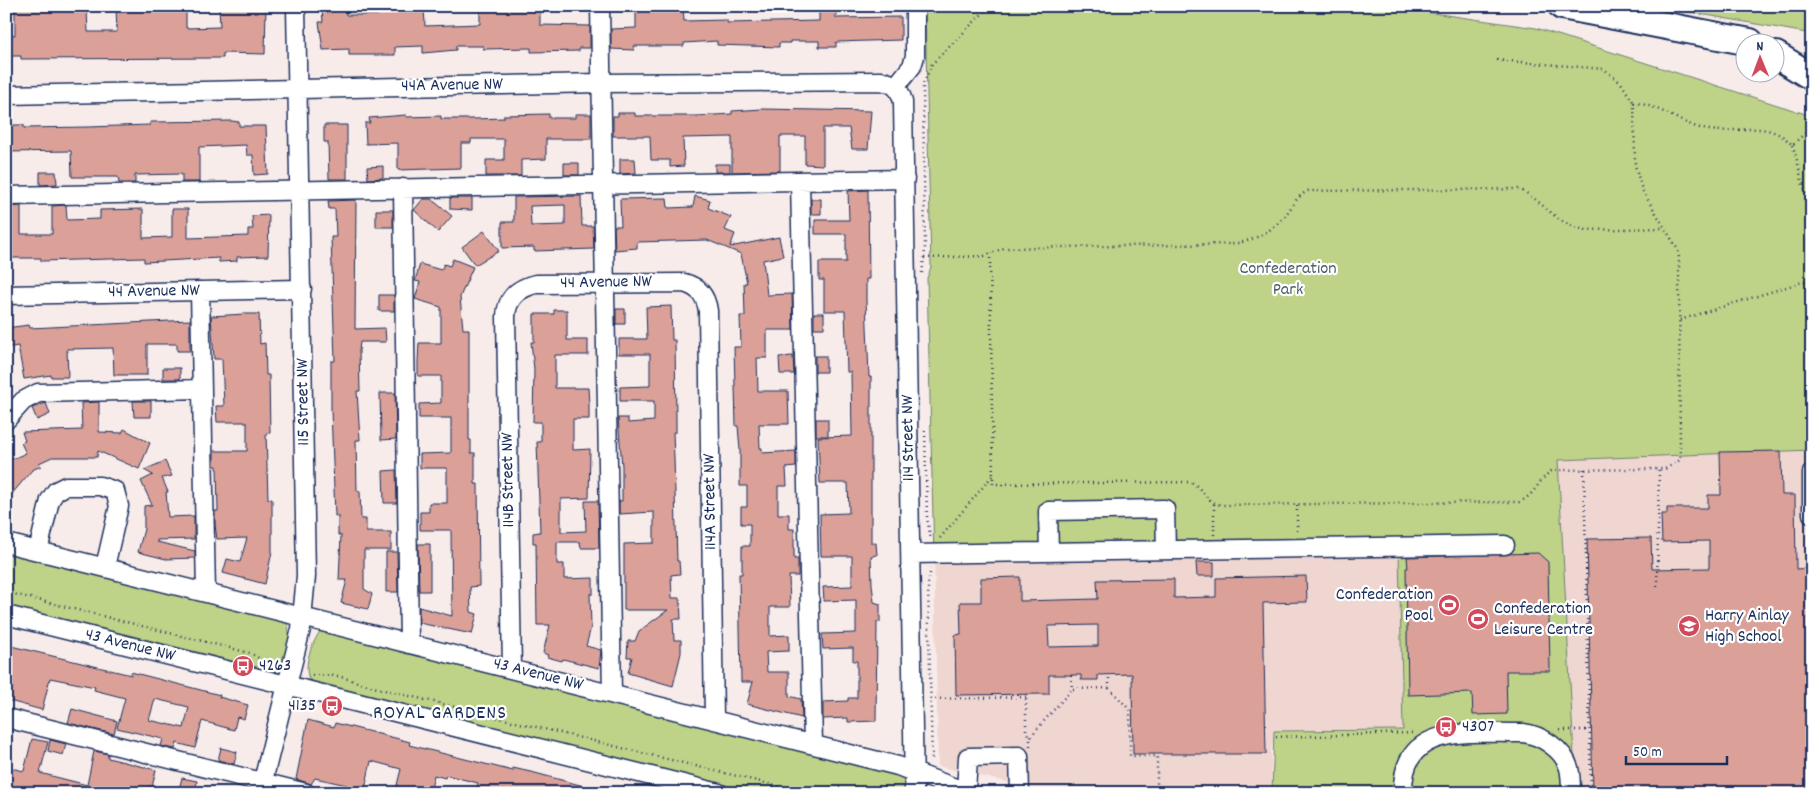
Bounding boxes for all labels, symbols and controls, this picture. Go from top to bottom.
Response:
north arrow [1736,32,1786,82]
text: N [1756,37,1764,57]
street label: 44A Avenue NW [401,73,504,99]
park label: Confederation Park [1239,257,1337,303]
street label: 44 Avenue NW [560,270,653,296]
street label: 44 Avenue NW [108,279,201,305]
street label: 115 Street NW [291,357,317,446]
street label: 114 Street NW [896,394,922,481]
street label: 114B Street NW [496,432,522,528]
street label: 114A Street NW [698,453,724,550]
place label: Confederation Pool [1336,583,1434,629]
sports icon: Confederation Pool [1437,593,1461,617]
place label: Confederation Leisure Centre [1494,597,1593,643]
place label: Harry Ainlay High School [1705,604,1790,650]
sports icon: Confederation Leisure Centre [1466,607,1490,631]
school or university icon: Harry Ainlay High School [1677,614,1701,638]
street label: 43 Avenue NW [82,623,178,669]
street label: 43 Avenue NW [490,652,586,698]
bus stop icon: 4263 [231,654,255,678]
place label: 4263 [259,654,291,679]
place label: 4135 [288,694,316,719]
bus stop icon: 4135 [320,694,344,718]
district label: ROYAL GARDENS [373,700,507,728]
bus stop icon: 4307 [1434,715,1458,739]
place label: 4307 [1462,715,1494,740]
scale bar [1626,734,1727,766]
text: 50 m [1633,742,1662,764]

